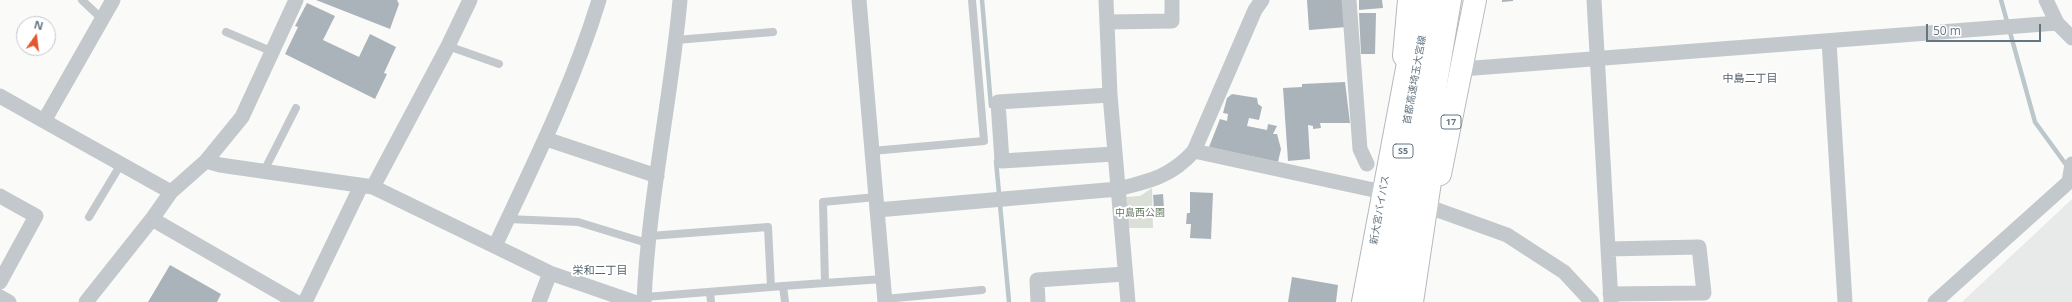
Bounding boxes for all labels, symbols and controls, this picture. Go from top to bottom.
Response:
north arrow [16,16,56,56]
text: N [33,16,45,33]
scale bar [1928,16,2043,42]
text: 50 m [1933,22,1961,39]
street label: 首都高速埼玉大宮線 [1401,35,1429,125]
district label: 中島二丁目 [1723,72,1777,86]
road number: 17 [1441,115,1461,129]
road number: S5 [1393,144,1413,158]
street label: 新大宮バイパス [1368,174,1392,246]
park label: 中島西公園 [1115,207,1165,219]
district label: 栄和二丁目 [573,264,627,278]

